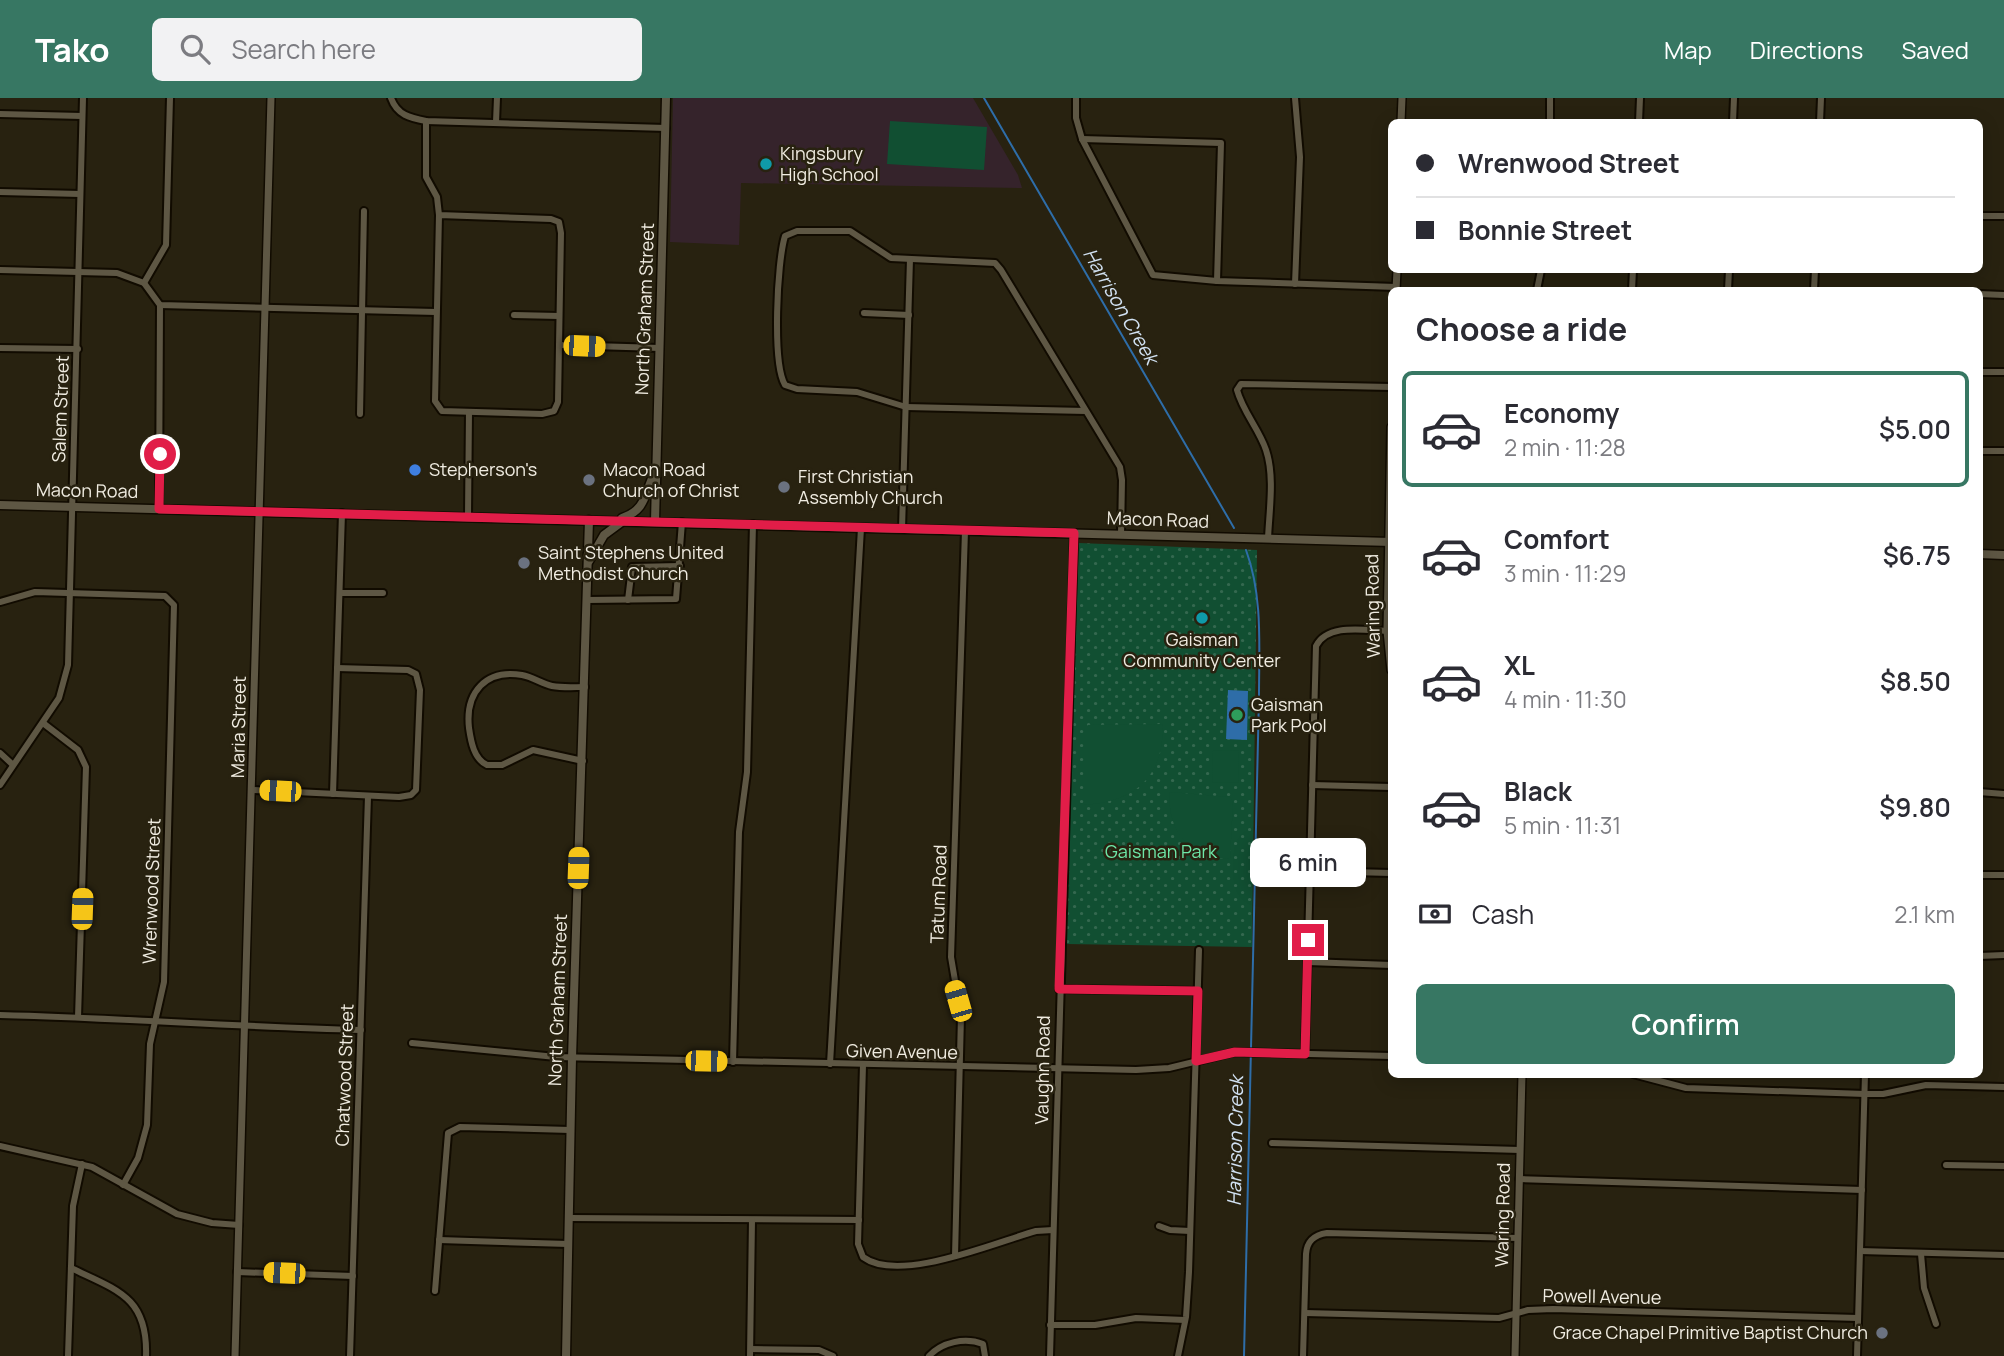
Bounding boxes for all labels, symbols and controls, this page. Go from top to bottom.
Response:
search box [152,18,642,81]
text: Tako [35,27,110,72]
icon: search [176,30,214,68]
text: Search here [232,31,376,67]
text: Map [1664,33,1712,66]
text: Directions [1750,33,1863,66]
text: Saved [1901,33,1969,66]
place label: Kingsbury High School [780,141,879,186]
text: Wrenwood Street [1458,145,1680,181]
marker: Kingsbury High School [758,156,774,172]
text: Bonnie Street [1458,212,1632,248]
street label: North Graham Street [629,222,659,395]
water label: Harrison Creek [1077,243,1166,371]
text: Choose a ride [1416,307,1627,351]
car [563,335,606,357]
street label: Salem Street [46,355,74,463]
text: Economy [1504,395,1619,431]
icon: car [1420,398,1483,461]
text: $5.00 [1879,411,1951,447]
text: 2 min · 11:28 [1504,431,1626,463]
route start [144,438,176,470]
place label: Stepherson's [429,457,537,481]
place label: Macon Road Church of Christ [603,457,739,502]
marker: Stepherson's [407,462,423,478]
place label: First Christian Assembly Church [798,464,943,509]
marker: Macon Road Church of Christ [581,472,597,488]
street label: Macon Road [36,477,138,503]
marker: First Christian Assembly Church [776,479,792,495]
street label: Macon Road [1106,505,1210,533]
text: Comfort [1504,521,1610,557]
icon: car [1420,524,1483,587]
text: $6.75 [1883,537,1951,573]
place label: Saint Stephens United Methodist Church [538,540,724,585]
street label: Waring Road [1359,554,1385,658]
marker: Saint Stephens United Methodist Church [516,555,532,571]
text: 3 min · 11:29 [1504,557,1626,589]
marker: Gaisman Community Center [1194,610,1210,626]
place label: Gaisman Community Center [1123,627,1281,672]
text: XL [1504,647,1535,683]
icon: car [1420,650,1483,713]
text: $8.50 [1880,663,1951,699]
street label: Maria Street [225,676,251,778]
text: 4 min · 11:30 [1504,683,1627,715]
place label: Gaisman Park Pool [1251,692,1327,737]
marker: Gaisman Park Pool [1229,707,1245,723]
text: Black [1504,773,1572,809]
icon: car [1420,776,1483,839]
car [259,779,302,803]
text: $9.80 [1879,789,1951,825]
text: 5 min · 11:31 [1504,809,1621,841]
street label: Wrenwood Street [136,818,166,964]
callout: 6 min [1250,838,1366,888]
park label: Gaisman Park [1105,839,1218,863]
street label: Tatum Road [924,844,952,944]
text: 6 min [1278,846,1338,878]
car [567,847,590,889]
car [71,888,94,930]
icon: cash [1416,895,1454,933]
text: Cash [1472,896,1534,932]
text: 2.1 km [1894,898,1955,930]
street label: North Graham Street [542,913,572,1086]
route end [1292,924,1324,956]
car [943,978,974,1024]
button: Confirm [1416,984,1955,1064]
street label: Chatwood Street [330,1003,358,1147]
street label: Vaughn Road [1029,1015,1055,1125]
street label: Given Avenue [846,1038,958,1064]
car [685,1050,728,1072]
water label: Harrison Creek [1221,1073,1249,1206]
street label: Waring Road [1489,1163,1515,1267]
car [263,1262,306,1284]
street label: Powell Avenue [1542,1283,1662,1309]
place label: Grace Chapel Primitive Baptist Church [1553,1320,1868,1344]
marker: Grace Chapel Primitive Baptist Church [1874,1325,1890,1341]

